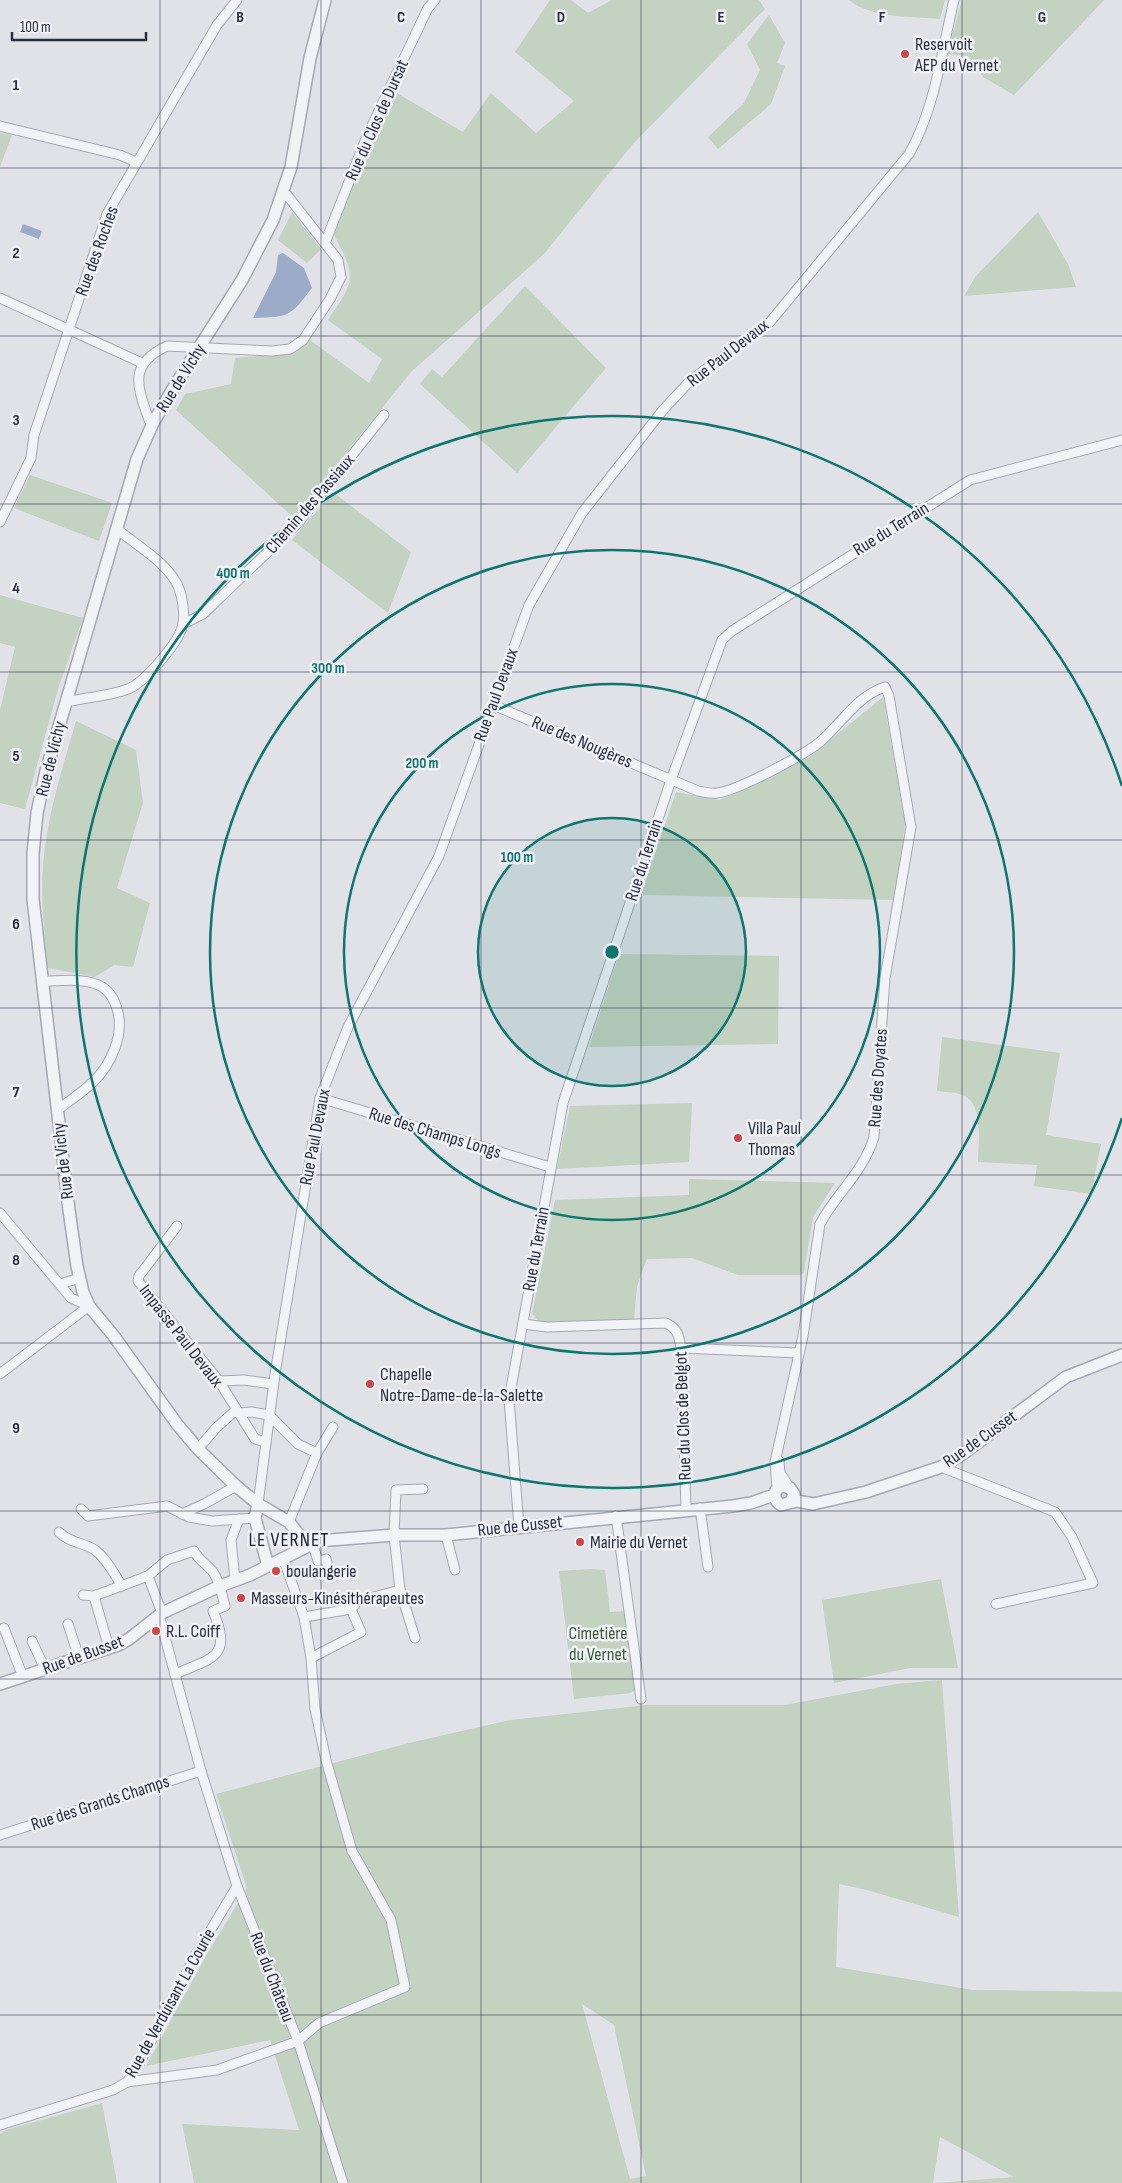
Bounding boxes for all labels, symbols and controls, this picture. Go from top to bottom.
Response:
text: B [236,8,244,27]
text: C [397,8,405,27]
text: D [557,8,565,27]
text: E [718,8,725,27]
text: F [879,8,886,27]
text: G [1038,8,1046,27]
scale bar [12,10,146,42]
text: 100 m [20,18,51,37]
place label: Reservoit AEP du Vernet [914,34,999,76]
marker: Reservoit AEP du Vernet [899,48,911,60]
street label: Rue du Clos de Dursat [341,56,413,184]
text: 1 [13,76,20,95]
street label: Rue des Roches [71,203,123,299]
text: 2 [12,244,20,263]
street label: Rue Paul Devaux [683,314,773,391]
street label: Rue de Vichy [152,340,210,416]
text: 3 [12,411,20,430]
street label: Chemin des Passiaux [261,450,359,558]
street label: Rue du Terrain [849,498,933,560]
text: 400 m [216,564,250,583]
text: 4 [12,579,20,598]
street label: Rue Paul Devaux [469,645,523,745]
text: 300 m [311,659,345,678]
street label: Rue des Nougères [529,711,635,773]
street label: Rue de Vichy [32,719,70,799]
text: 5 [12,747,20,766]
text: 200 m [405,754,439,773]
street label: Rue du Terrain [621,816,667,904]
text: 100 m [501,848,533,867]
text: 6 [12,915,20,934]
centre of rings [603,943,621,961]
street label: Rue des Doyates [864,1028,892,1128]
text: 7 [13,1083,20,1102]
street label: Rue Paul Devaux [295,1087,335,1187]
street label: Rue des Champs Longs [366,1103,504,1163]
place label: Villa Paul Thomas [748,1118,801,1160]
street label: Rue de Vichy [48,1122,78,1200]
marker: Villa Paul Thomas [732,1132,744,1144]
street label: Rue du Terrain [518,1205,554,1293]
text: 8 [12,1251,20,1270]
street label: Impasse Paul Devaux [134,1281,228,1392]
street label: Rue du Clos de Belgot [670,1351,696,1481]
place label: Chapelle Notre-Dame-de-la-Salette [380,1364,543,1406]
marker: Chapelle Notre-Dame-de-la-Salette [364,1378,376,1390]
street label: Rue de Cusset [939,1406,1021,1472]
text: 9 [12,1419,20,1438]
street label: Rue de Cusset [477,1511,564,1541]
district label: LE VERNET [249,1528,329,1552]
place label: Mairie du Vernet [590,1532,688,1553]
marker: Mairie du Vernet [574,1536,586,1548]
place label: boulangerie [286,1561,357,1582]
marker: boulangerie [270,1565,282,1577]
place label: Masseurs-Kinésithérapeutes [251,1588,424,1609]
marker: Masseurs-Kinésithérapeutes [235,1592,247,1604]
place label: R.L. Coiff [166,1621,221,1642]
park label: Cimetière du Vernet [568,1623,628,1665]
marker: R.L. Coiff [150,1625,162,1637]
street label: Rue de Busset [40,1631,127,1679]
street label: Rue des Grands Champs [28,1771,172,1835]
street label: Rue de Verduisant La Courie [120,1925,220,2081]
street label: Rue du Château [245,1929,299,2025]

